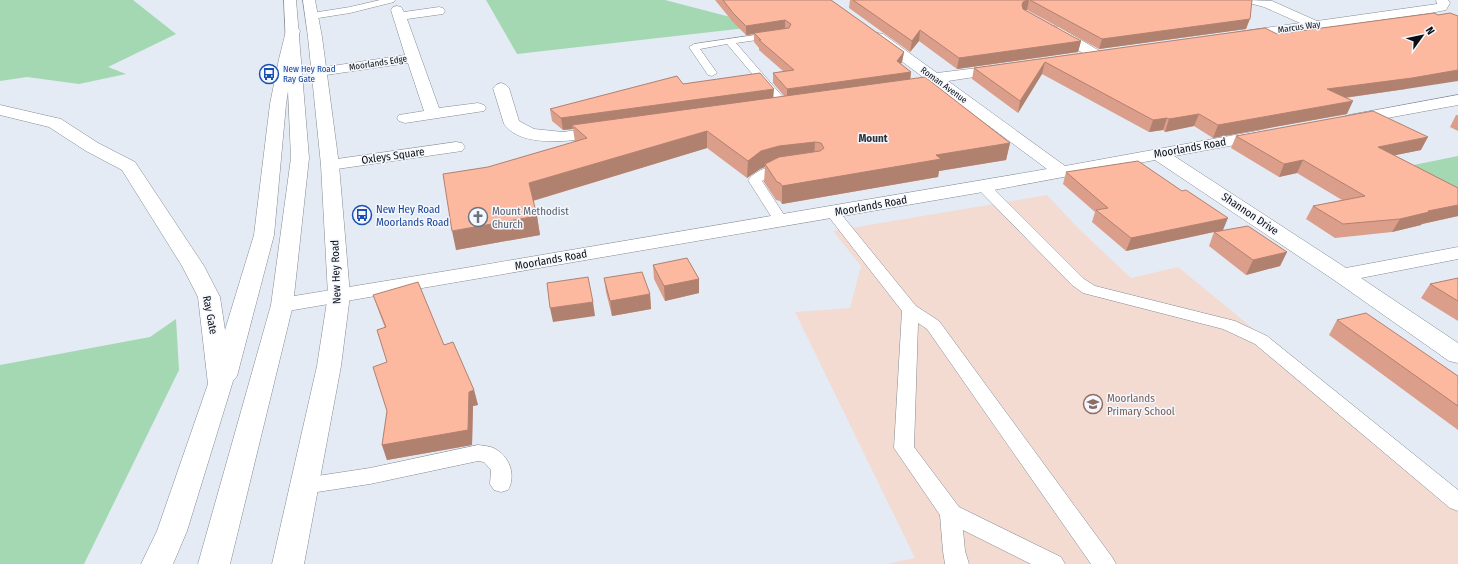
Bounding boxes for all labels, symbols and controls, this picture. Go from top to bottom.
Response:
north arrow [1402,16,1442,56]
street label: Marcus Way [1277,19,1321,35]
text: N [1423,25,1437,37]
street label: Moorlands Edge [348,53,408,73]
bus stop icon: New Hey Road Ray Gate [258,63,280,85]
place label: New Hey Road Ray Gate [283,64,336,84]
street label: Roman Avenue [919,65,970,105]
district label: Mount [858,132,888,145]
street label: Moorlands Road [1153,135,1227,161]
street label: Oxleys Square [361,145,425,167]
street label: Shannon Drive [1219,190,1281,238]
street label: Moorlands Road [834,193,908,219]
place label: New Hey Road Moorlands Road [376,203,449,229]
bus stop icon: New Hey Road Moorlands Road [351,204,373,226]
place label: Mount Methodist Church [492,205,569,231]
church icon: Mount Methodist Church [467,206,489,228]
street label: New Hey Road [328,240,344,304]
street label: Moorlands Road [514,247,588,273]
street label: Ray Gate [200,295,220,335]
place label: Moorlands Primary School [1107,392,1175,418]
school or university icon: Moorlands Primary School [1082,393,1104,415]

